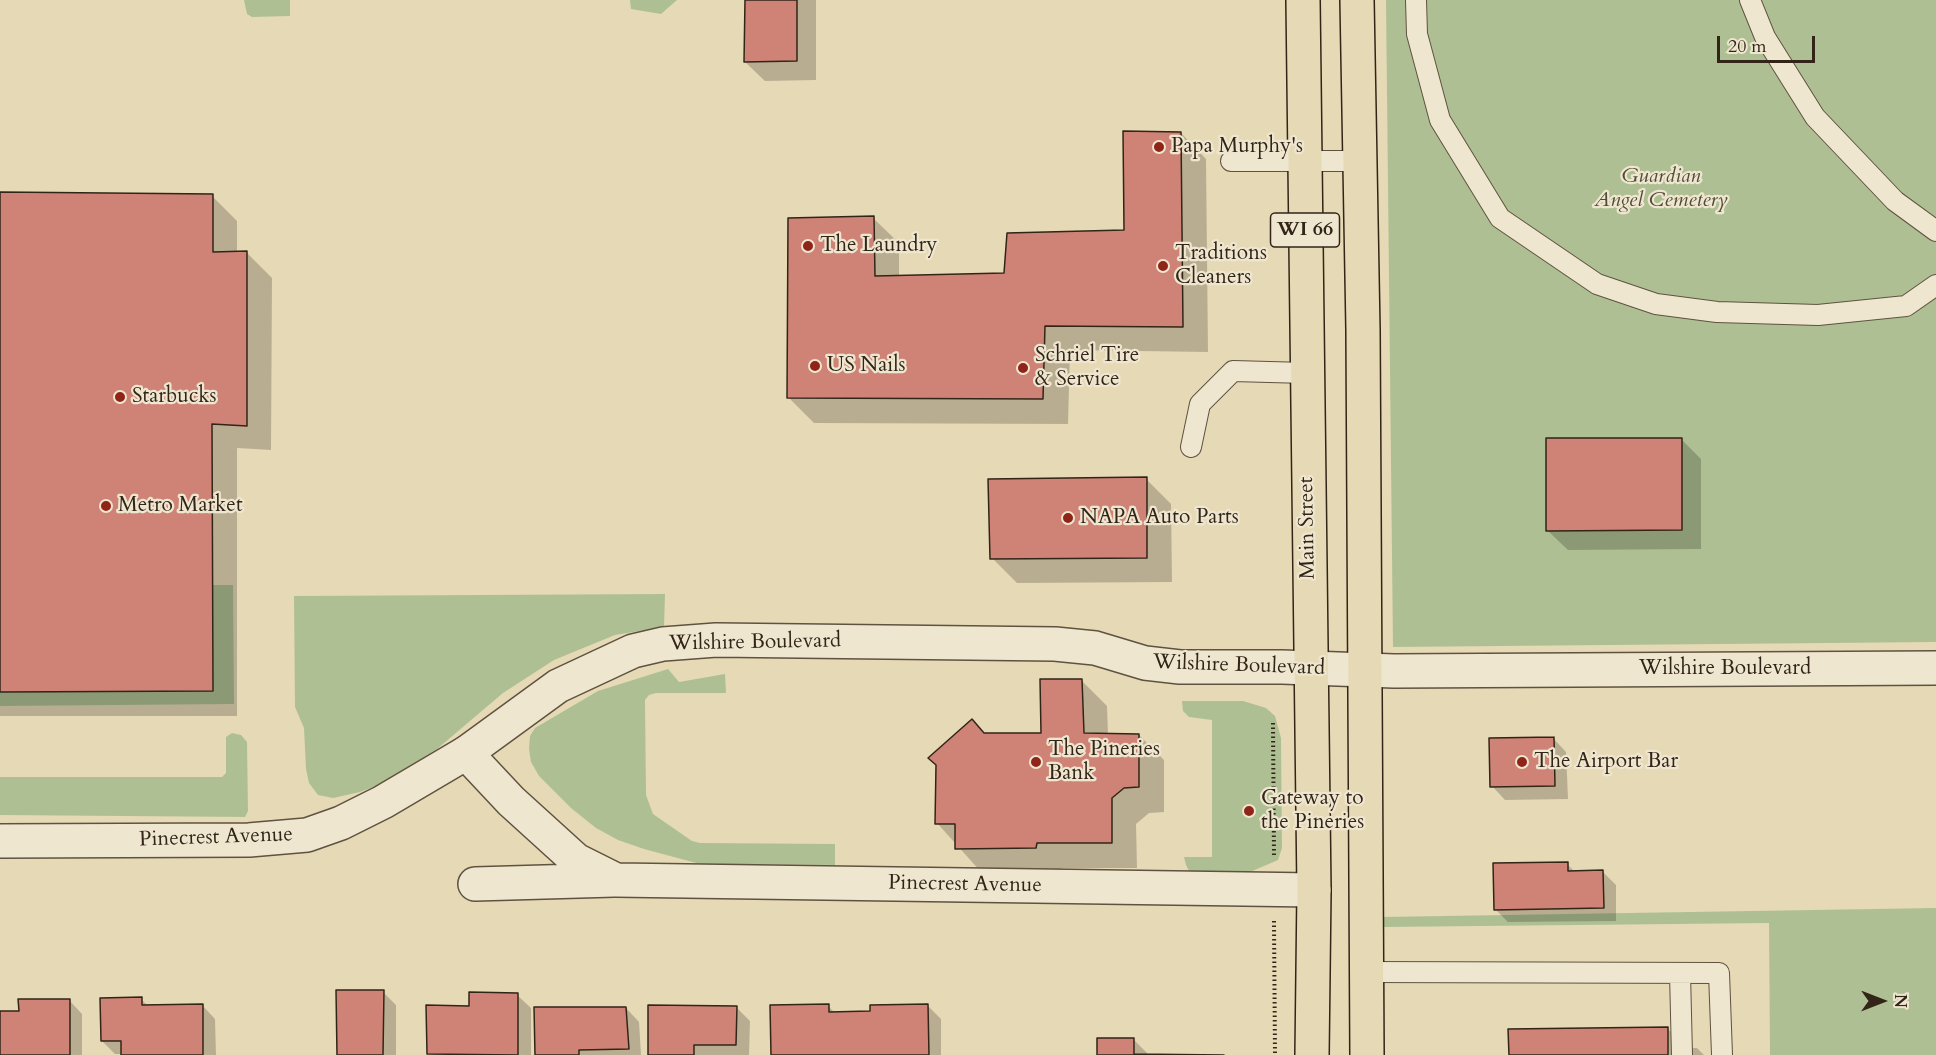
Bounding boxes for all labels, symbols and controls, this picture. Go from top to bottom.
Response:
scale bar [1720,24,1818,62]
text: 20 m [1728,34,1767,59]
place label: Papa Murphy's [1171,134,1303,160]
marker: Papa Murphy's [1152,140,1166,154]
park label: Guardian Angel Cemetery [1594,164,1728,214]
road number: WI 66 [1270,213,1340,247]
place label: The Laundry [820,233,937,259]
marker: The Laundry [801,239,815,253]
place label: Traditions Cleaners [1175,241,1267,291]
marker: Traditions Cleaners [1156,259,1170,273]
place label: Schriel Tire & Service [1035,343,1139,393]
place label: US Nails [827,353,906,379]
marker: US Nails [808,359,822,373]
marker: Schriel Tire & Service [1016,361,1030,375]
place label: Starbucks [132,384,217,410]
marker: Starbucks [113,390,127,404]
street label: Main Street [1295,476,1321,580]
place label: Metro Market [118,493,243,519]
marker: Metro Market [99,499,113,513]
place label: NAPA Auto Parts [1080,505,1239,531]
marker: NAPA Auto Parts [1061,511,1075,525]
street label: Wilshire Boulevard [669,629,841,657]
street label: Wilshire Boulevard [1152,650,1326,682]
street label: Wilshire Boulevard [1639,656,1811,682]
place label: The Pineries Bank [1048,737,1160,787]
place label: The Airport Bar [1534,749,1678,775]
marker: The Pineries Bank [1029,755,1043,769]
marker: The Airport Bar [1515,755,1529,769]
place label: Gateway to the Pineries [1261,786,1364,836]
marker: Gateway to the Pineries [1242,804,1256,818]
street label: Pinecrest Avenue [139,823,293,853]
street label: Pinecrest Avenue [888,871,1042,899]
north arrow [1852,971,1912,1031]
text: N [1889,994,1911,1008]

